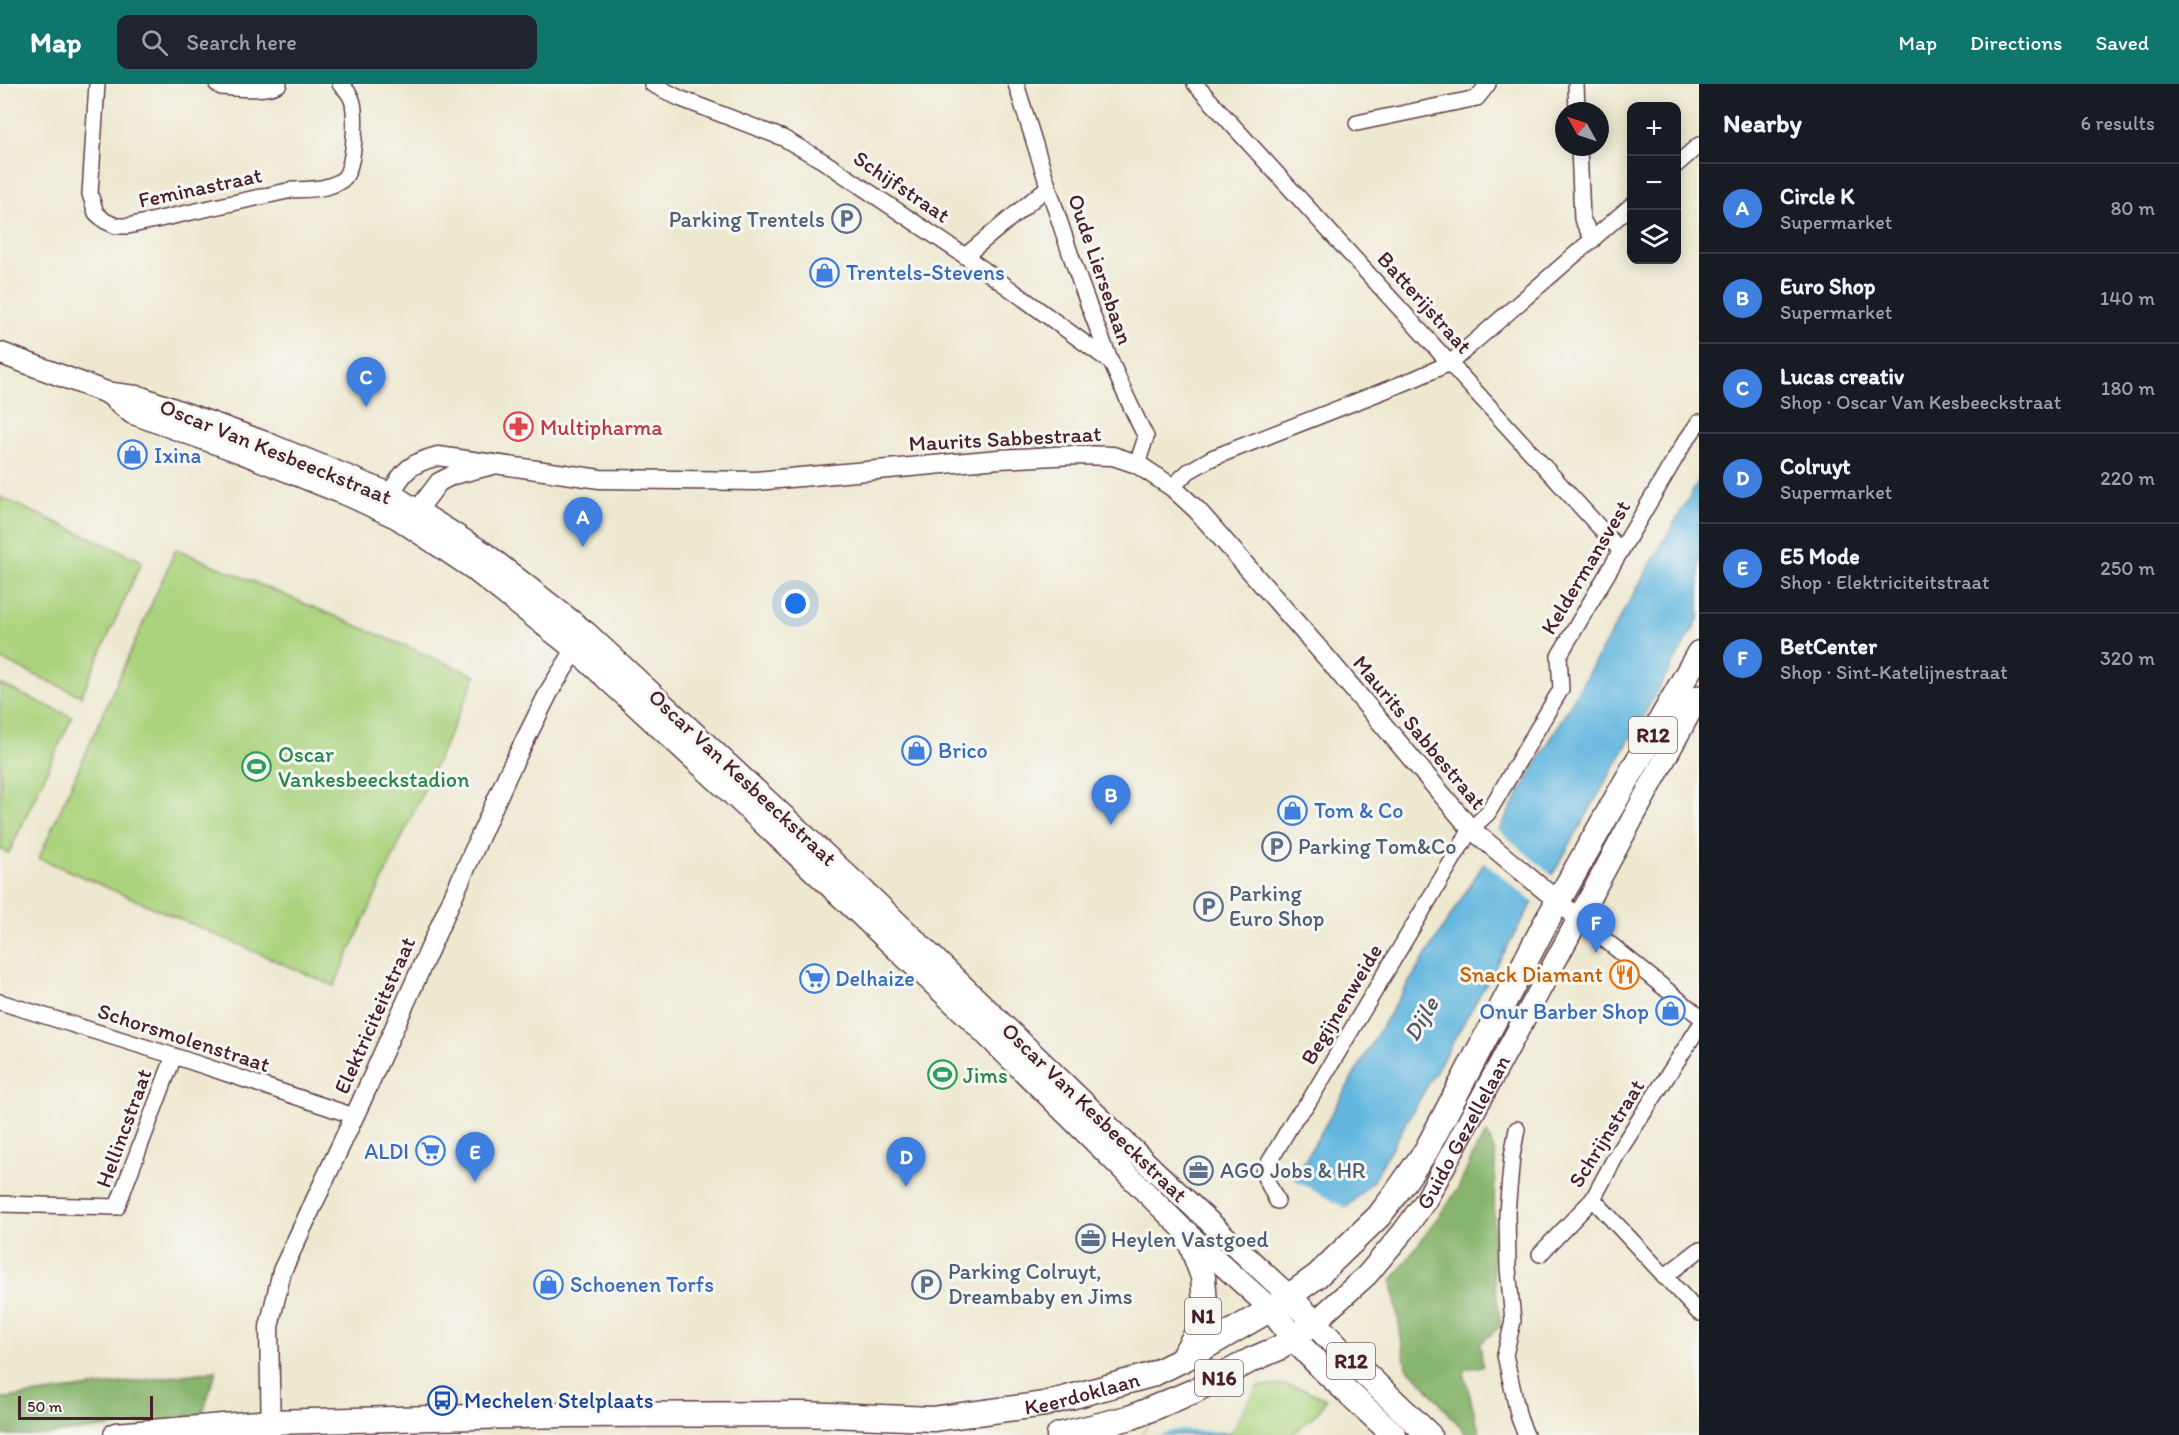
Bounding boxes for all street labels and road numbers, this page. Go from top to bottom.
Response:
street label: Schijfstraat [848,144,955,229]
street label: Feminastraat [136,161,264,214]
street label: Oude Liersebaan [1062,190,1139,348]
street label: Batterijstraat [1372,246,1478,359]
street label: Oscar Van Kesbeeckstraat [156,393,396,510]
street label: Maurits Sabbestraat [908,420,1102,457]
street label: Keldermansvest [1535,495,1636,639]
street label: Maurits Sabbestraat [1347,650,1492,815]
street label: Oscar Van Kesbeeckstraat [643,683,842,872]
road number: R12 [1629,717,1677,753]
street label: Elektriciteitstraat [328,933,421,1098]
street label: Begijnenweide [1295,939,1388,1070]
street label: Schorsmolenstraat [94,997,273,1078]
street label: Oscar Van Kesbeeckstraat [996,1017,1193,1208]
street label: Guido Gezellelaan [1411,1050,1516,1215]
street label: Hellincstraat [89,1065,157,1191]
street label: Schrijnstraat [1563,1074,1650,1192]
road number: N1 [1185,1298,1221,1334]
road number: R12 [1327,1343,1375,1379]
road number: N16 [1195,1360,1243,1396]
street label: Keerdoklaan [1023,1366,1143,1421]

